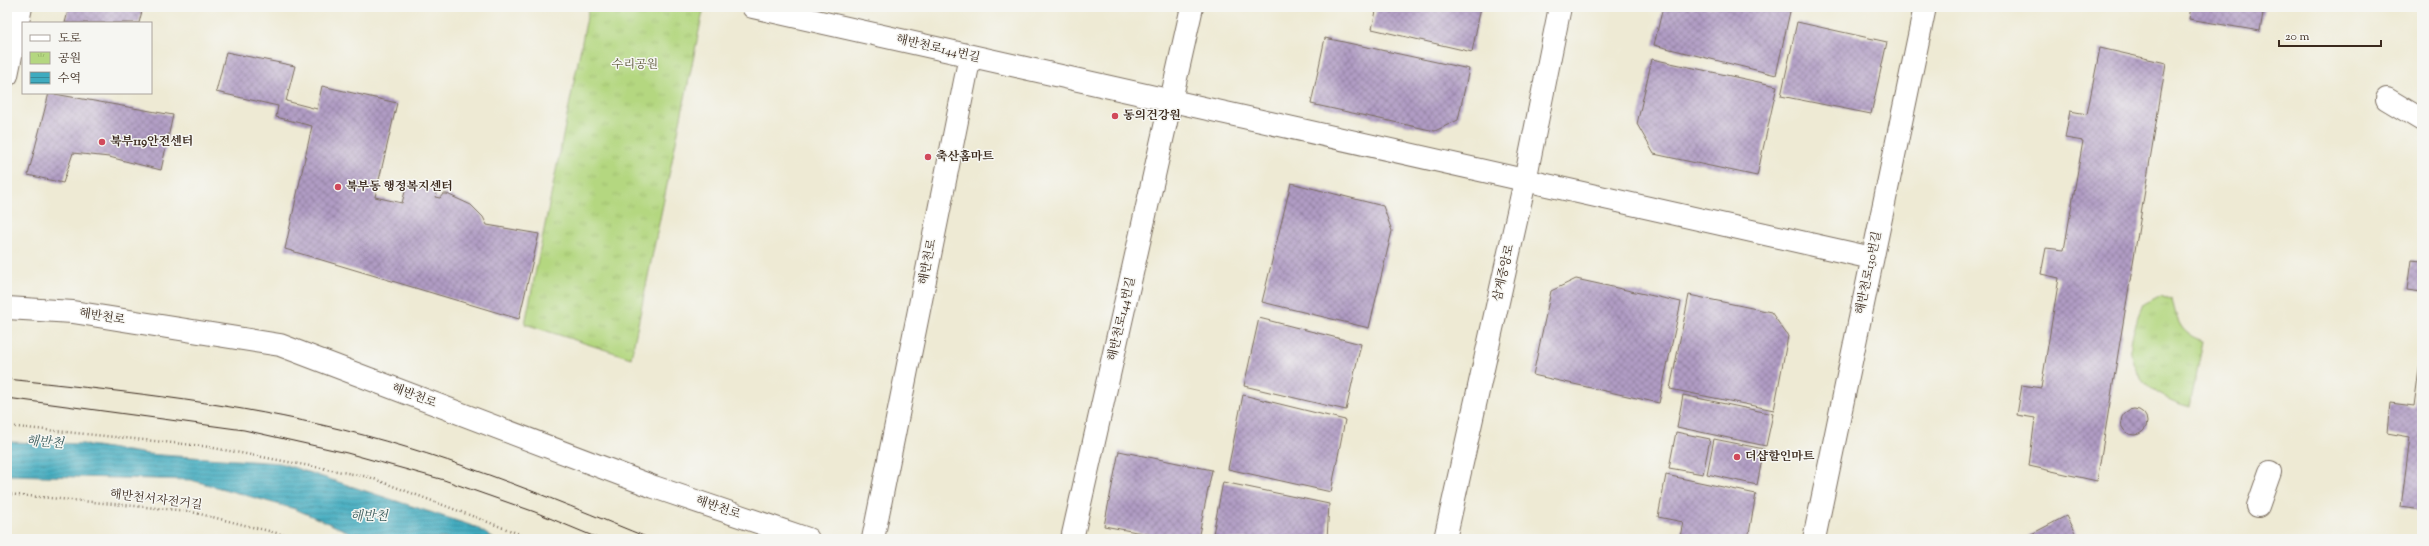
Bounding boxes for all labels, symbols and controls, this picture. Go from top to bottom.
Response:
legend [22,22,152,94]
scale bar [2279,22,2381,48]
text: 20 m [2285,28,2310,46]
text: 도로 [58,30,82,48]
street label: 해반천로144번길 [894,31,982,67]
text: 공원 [58,50,81,68]
park label: 수리공원 [612,56,658,74]
text: 수역 [58,70,81,88]
place label: 동의건강원 [1123,107,1181,125]
marker: 동의건강원 [1110,111,1120,121]
place label: 북부119안전센터 [110,133,193,151]
marker: 북부119안전센터 [97,137,107,147]
place label: 축산홈마트 [936,148,994,166]
marker: 축산홈마트 [923,152,933,162]
place label: 북부동 행정복지센터 [346,178,453,196]
marker: 북부동 행정복지센터 [333,182,343,192]
street label: 해반천로130번길 [1851,230,1887,316]
street label: 해반천로 [915,237,941,286]
street label: 삼계중앙로 [1489,242,1519,303]
street label: 해반천로144번길 [1104,275,1140,363]
street label: 해반천로 [78,304,127,330]
street label: 해반천로 [389,379,439,413]
water label: 해반천 [26,433,66,453]
place label: 더샵할인마트 [1745,448,1815,466]
marker: 더샵할인마트 [1732,452,1742,462]
street label: 해반천서자전거길 [109,485,203,515]
street label: 해반천로 [693,492,743,524]
water label: 해반천 [350,508,389,526]

